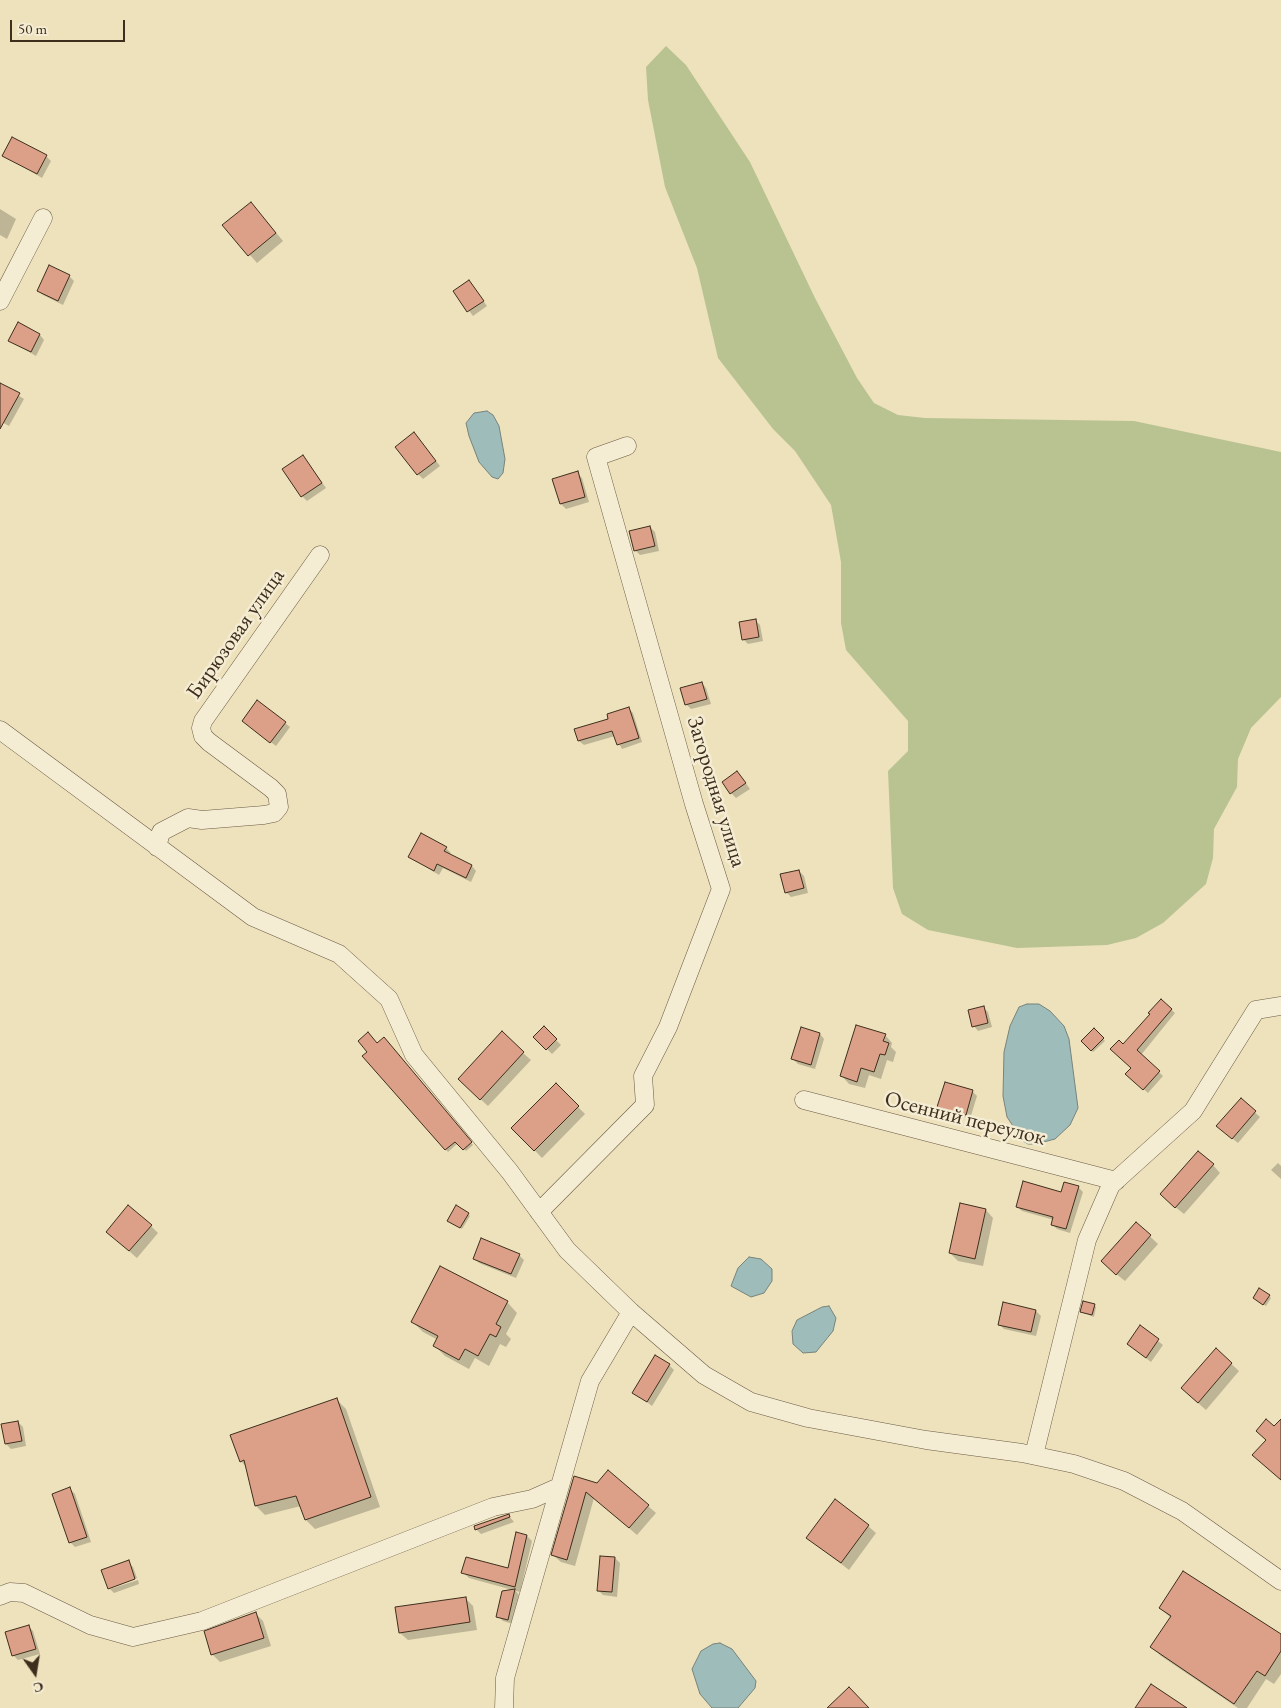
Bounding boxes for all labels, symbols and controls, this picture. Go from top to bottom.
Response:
scale bar [12,10,128,42]
text: 50 m [18,19,47,38]
street label: Бирюзовая улица [181,564,291,704]
street label: Загородная улица [681,713,751,871]
street label: Осенний переулок [882,1086,1048,1152]
north arrow [10,1648,60,1698]
text: С [32,1678,45,1698]

